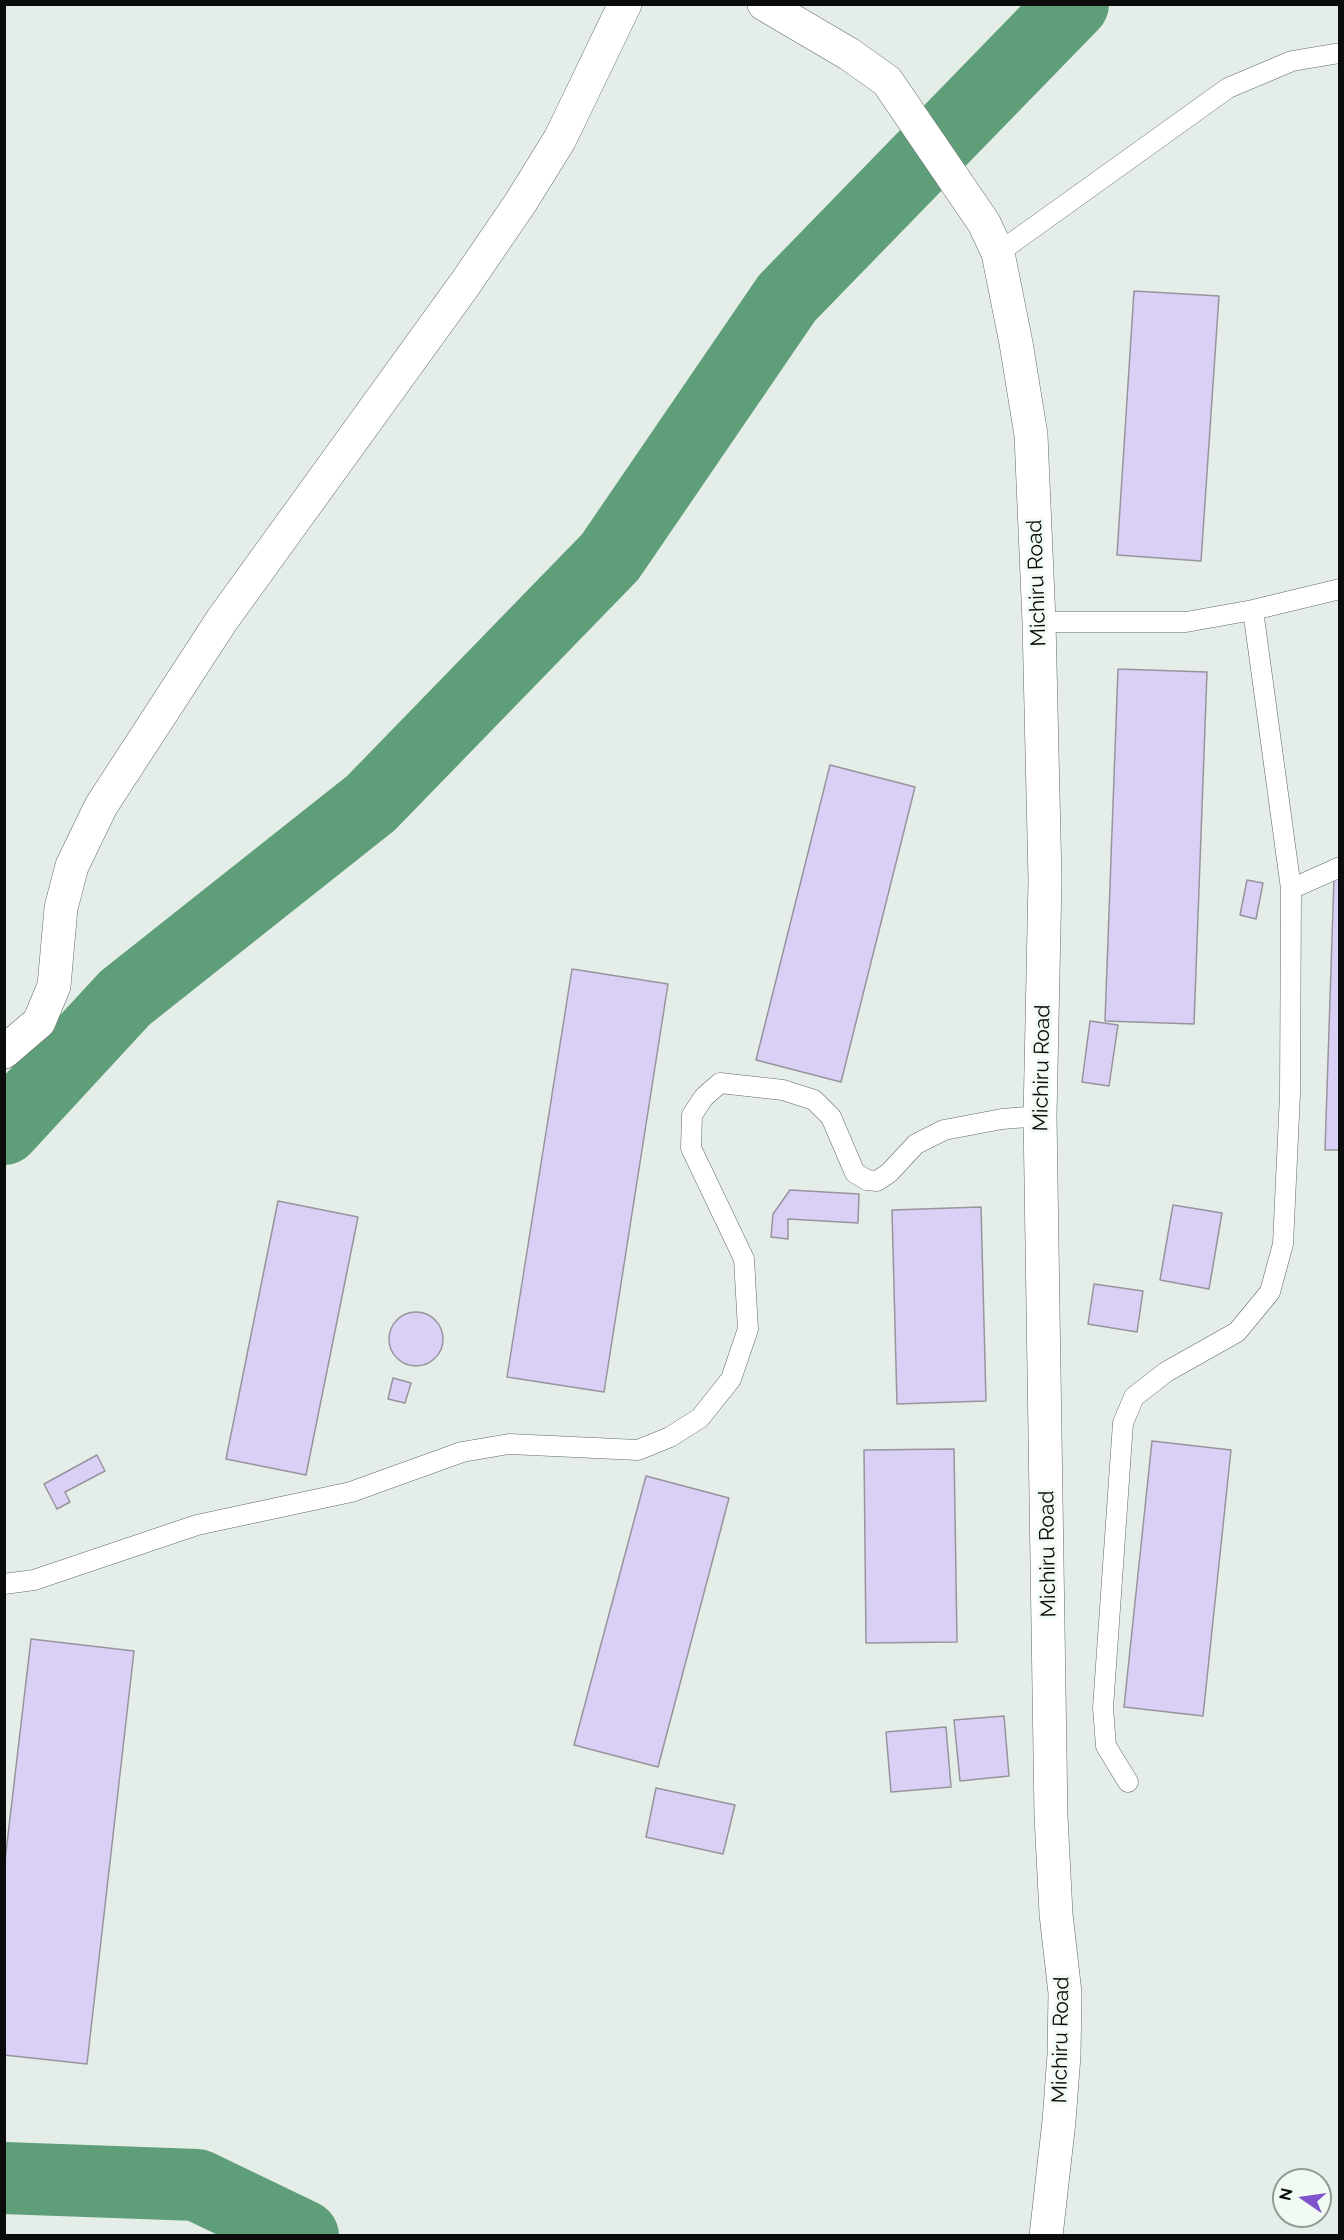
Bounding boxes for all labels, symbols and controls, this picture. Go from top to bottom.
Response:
street label: Michiru Road [1022,519,1052,647]
street label: Michiru Road [1028,1004,1056,1132]
street label: Michiru Road [1034,1490,1062,1618]
street label: Michiru Road [1047,1976,1075,2104]
north arrow [1272,2168,1332,2228]
text: N [1275,2186,1297,2202]

